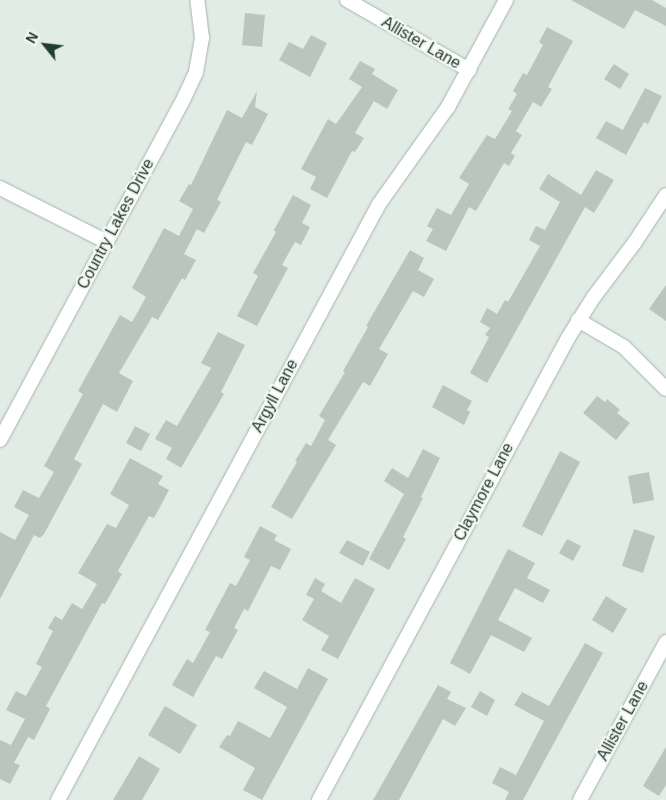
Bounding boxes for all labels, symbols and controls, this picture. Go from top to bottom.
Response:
street label: Allister Lane [378,13,464,73]
north arrow [20,20,70,70]
text: N [22,29,41,46]
street label: Country Lakes Drive [73,156,159,292]
street label: Argyll Lane [248,356,302,436]
street label: Claymore Lane [450,440,518,544]
street label: Allister Lane [593,678,653,764]

